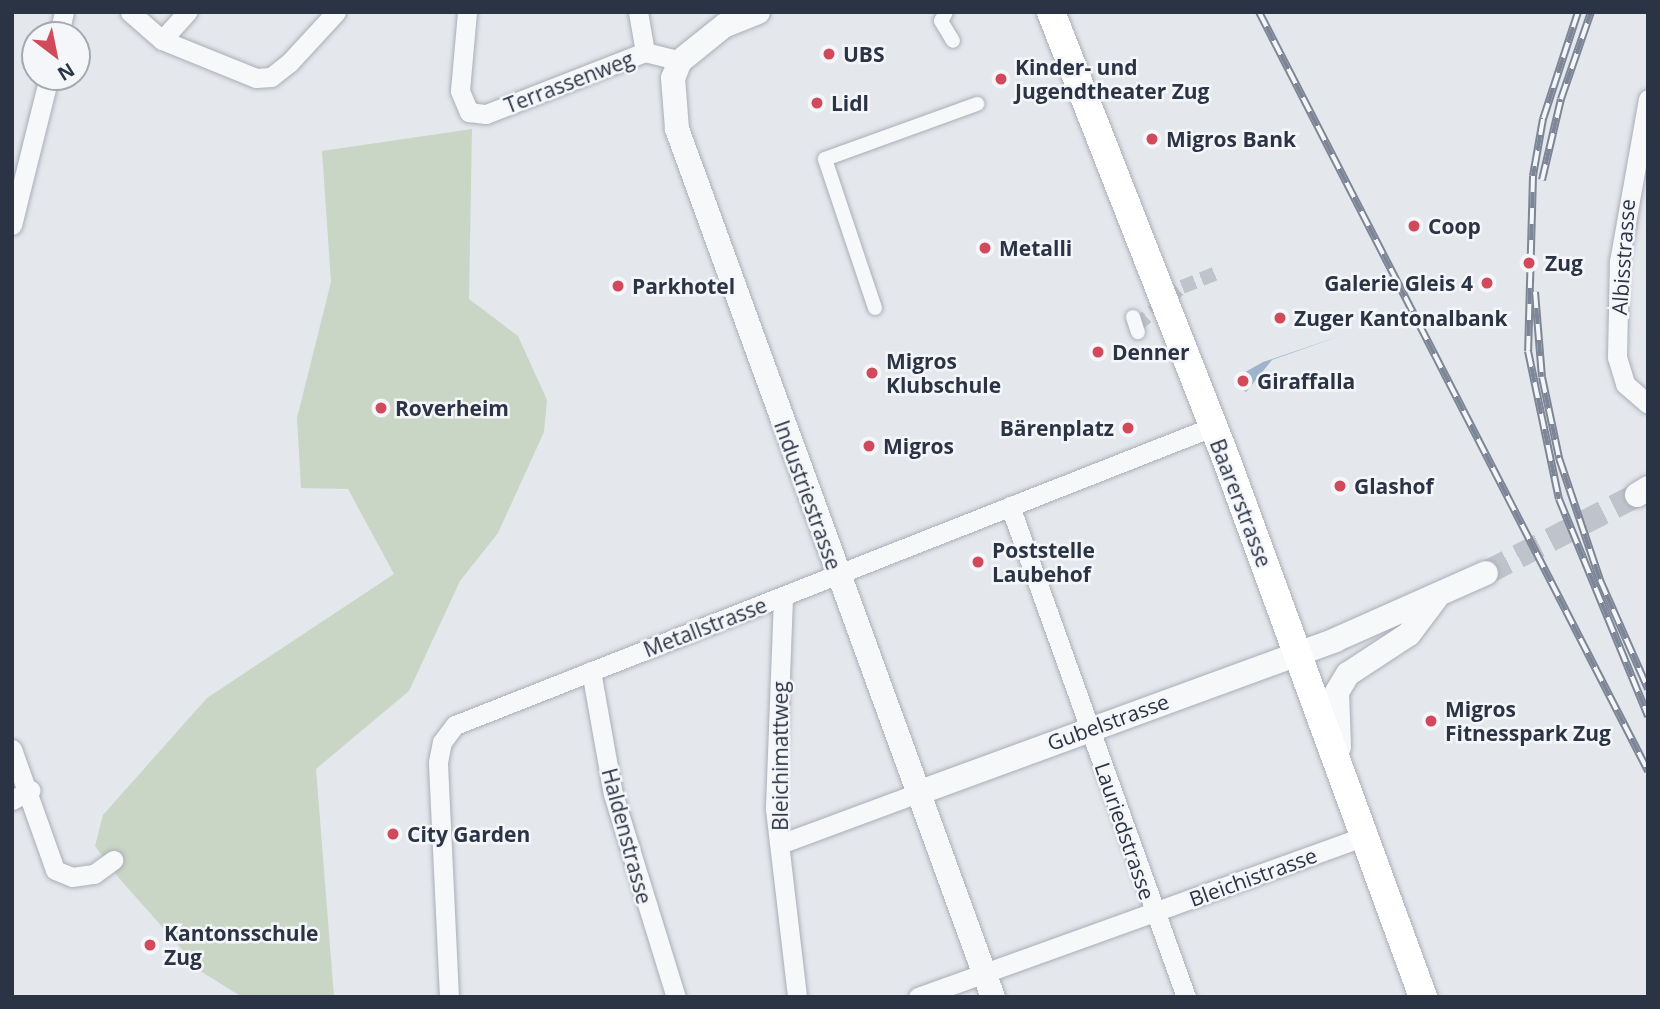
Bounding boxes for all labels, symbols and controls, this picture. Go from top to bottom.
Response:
north arrow [21,21,91,91]
place label: UBS [843,41,885,67]
street label: Terrassenweg [501,46,637,118]
marker: UBS [821,46,837,62]
place label: Kinder- und Jugendtheater Zug [1015,54,1209,104]
text: N [53,57,80,87]
marker: Kinder- und Jugendtheater Zug [993,71,1009,87]
place label: Lidl [831,90,869,116]
marker: Lidl [809,95,825,111]
place label: Migros Bank [1166,126,1296,152]
marker: Migros Bank [1144,131,1160,147]
street label: Albisstrasse [1606,198,1640,316]
place label: Coop [1428,213,1481,239]
marker: Coop [1406,218,1422,234]
place label: Metalli [999,235,1072,261]
marker: Metalli [977,240,993,256]
place label: Zug [1545,250,1583,276]
marker: Zug [1519,253,1539,273]
place label: Galerie Gleis 4 [1324,270,1473,296]
place label: Parkhotel [632,273,735,299]
marker: Galerie Gleis 4 [1479,275,1495,291]
marker: Parkhotel [610,278,626,294]
place label: Zuger Kantonalbank [1294,305,1507,331]
marker: Zuger Kantonalbank [1272,310,1288,326]
place label: Denner [1112,339,1189,365]
marker: Denner [1090,344,1106,360]
place label: Migros Klubschule [886,348,1001,398]
marker: Migros Klubschule [864,365,880,381]
place label: Giraffalla [1257,368,1355,394]
marker: Giraffalla [1235,373,1251,389]
place label: Roverheim [395,395,509,421]
marker: Roverheim [373,400,389,416]
place label: Bärenplatz [1000,415,1114,441]
street label: Industriestrasse [769,417,847,573]
marker: Bärenplatz [1120,420,1136,436]
place label: Migros [883,433,954,459]
street label: Baarerstrasse [1205,435,1277,571]
marker: Migros [861,438,877,454]
place label: Glashof [1354,473,1434,499]
marker: Glashof [1332,478,1348,494]
place label: Poststelle Laubehof [992,537,1095,587]
marker: Poststelle Laubehof [970,554,986,570]
street label: Metallstrasse [640,592,770,662]
street label: Bleichimattweg [767,681,793,831]
street label: Gubelstrasse [1044,688,1172,756]
place label: Migros Fitnesspark Zug [1445,696,1611,746]
marker: Migros Fitnesspark Zug [1423,713,1439,729]
street label: Lauriedstrasse [1090,759,1160,903]
street label: Haldenstrasse [597,765,657,907]
place label: City Garden [407,821,530,847]
marker: City Garden [385,826,401,842]
street label: Bleichistrasse [1186,842,1320,912]
place label: Kantonsschule Zug [164,920,318,970]
marker: Kantonsschule Zug [142,937,158,953]

